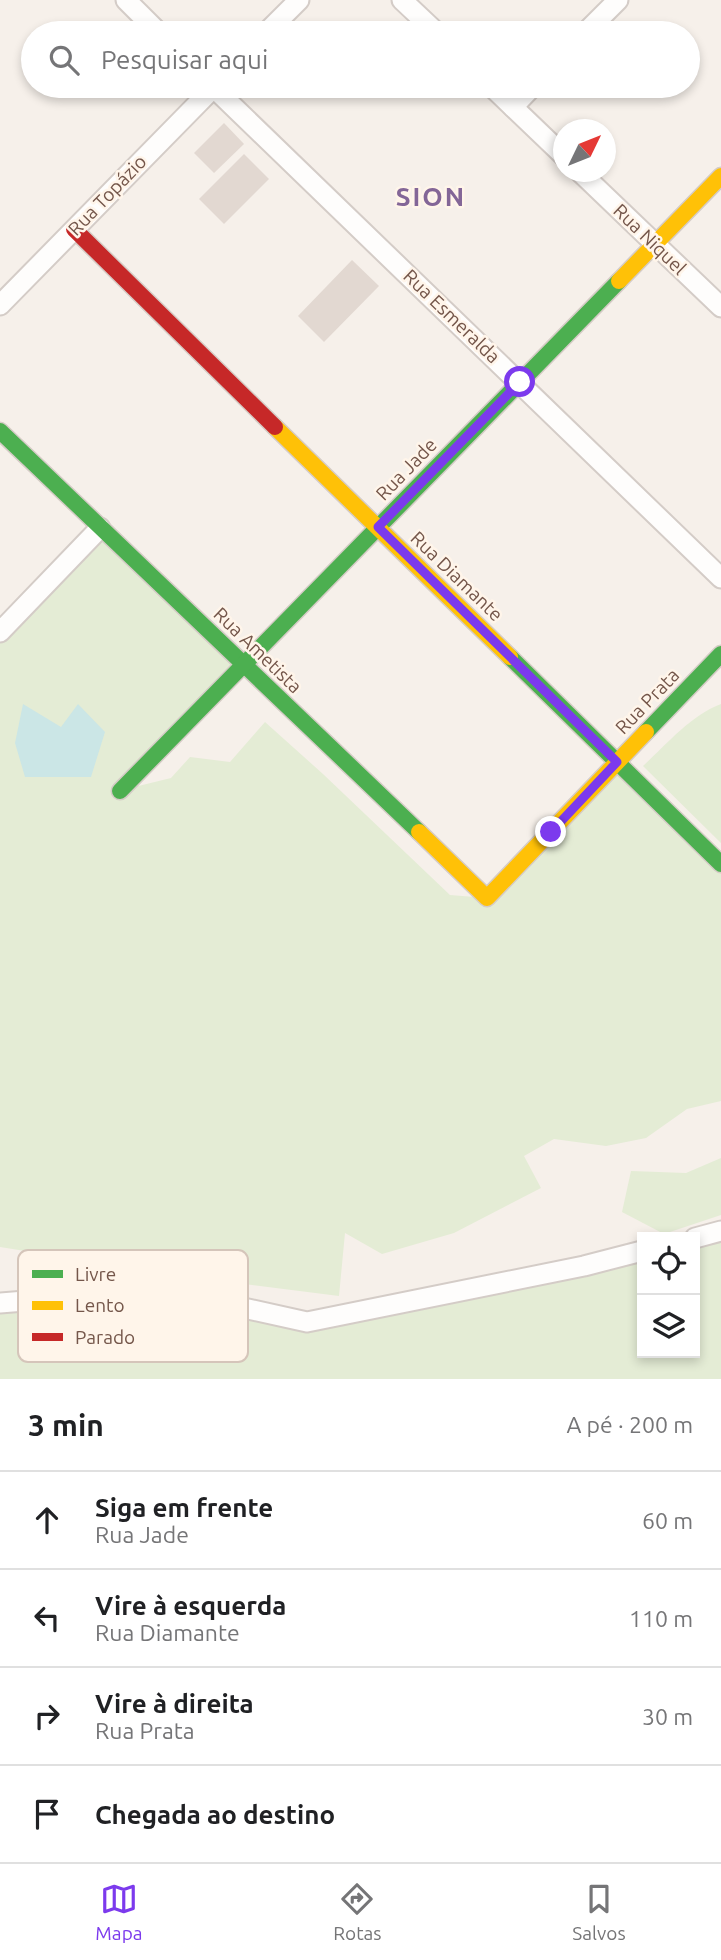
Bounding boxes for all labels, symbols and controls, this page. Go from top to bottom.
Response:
search box [21,21,700,98]
icon: search [45,41,83,79]
text: Pesquisar aqui [101,45,268,74]
north arrow [553,119,616,182]
street label: Rua Topázio [63,150,151,240]
district label: SION [396,182,466,211]
street label: Rua Niquel [609,199,691,279]
street label: Rua Esmeralda [399,265,505,367]
route start [504,366,535,397]
street label: Rua Jade [371,433,441,505]
street label: Rua Diamante [406,527,508,625]
street label: Rua Ametista [210,603,306,697]
street label: Rua Prata [610,664,684,738]
route end [535,816,566,847]
map controls [637,1232,700,1358]
button: locate [637,1232,700,1295]
legend [18,1250,248,1362]
text: Livre [75,1263,116,1285]
text: Lento [75,1294,125,1316]
button: layers [637,1295,700,1358]
text: Parado [75,1326,135,1348]
text: 3 min [28,1408,104,1442]
text: A pé · 200 m [566,1412,693,1437]
text: Siga em frente [95,1493,273,1522]
icon: ahead [28,1501,66,1539]
text: 60 m [642,1508,693,1533]
text: Rua Jade [95,1522,189,1547]
text: Vire à esquerda [95,1591,286,1620]
icon: left [28,1599,66,1637]
text: 110 m [629,1606,693,1631]
text: Rua Diamante [95,1620,240,1645]
text: Vire à direita [95,1689,254,1718]
icon: right [28,1697,66,1735]
text: 30 m [642,1704,693,1729]
text: Rua Prata [95,1718,195,1743]
icon: arrive [28,1795,66,1833]
text: Chegada ao destino [95,1800,335,1829]
tab: Mapa [95,1880,143,1944]
tab: Rotas [333,1880,382,1944]
tab: Salvos [572,1880,626,1944]

